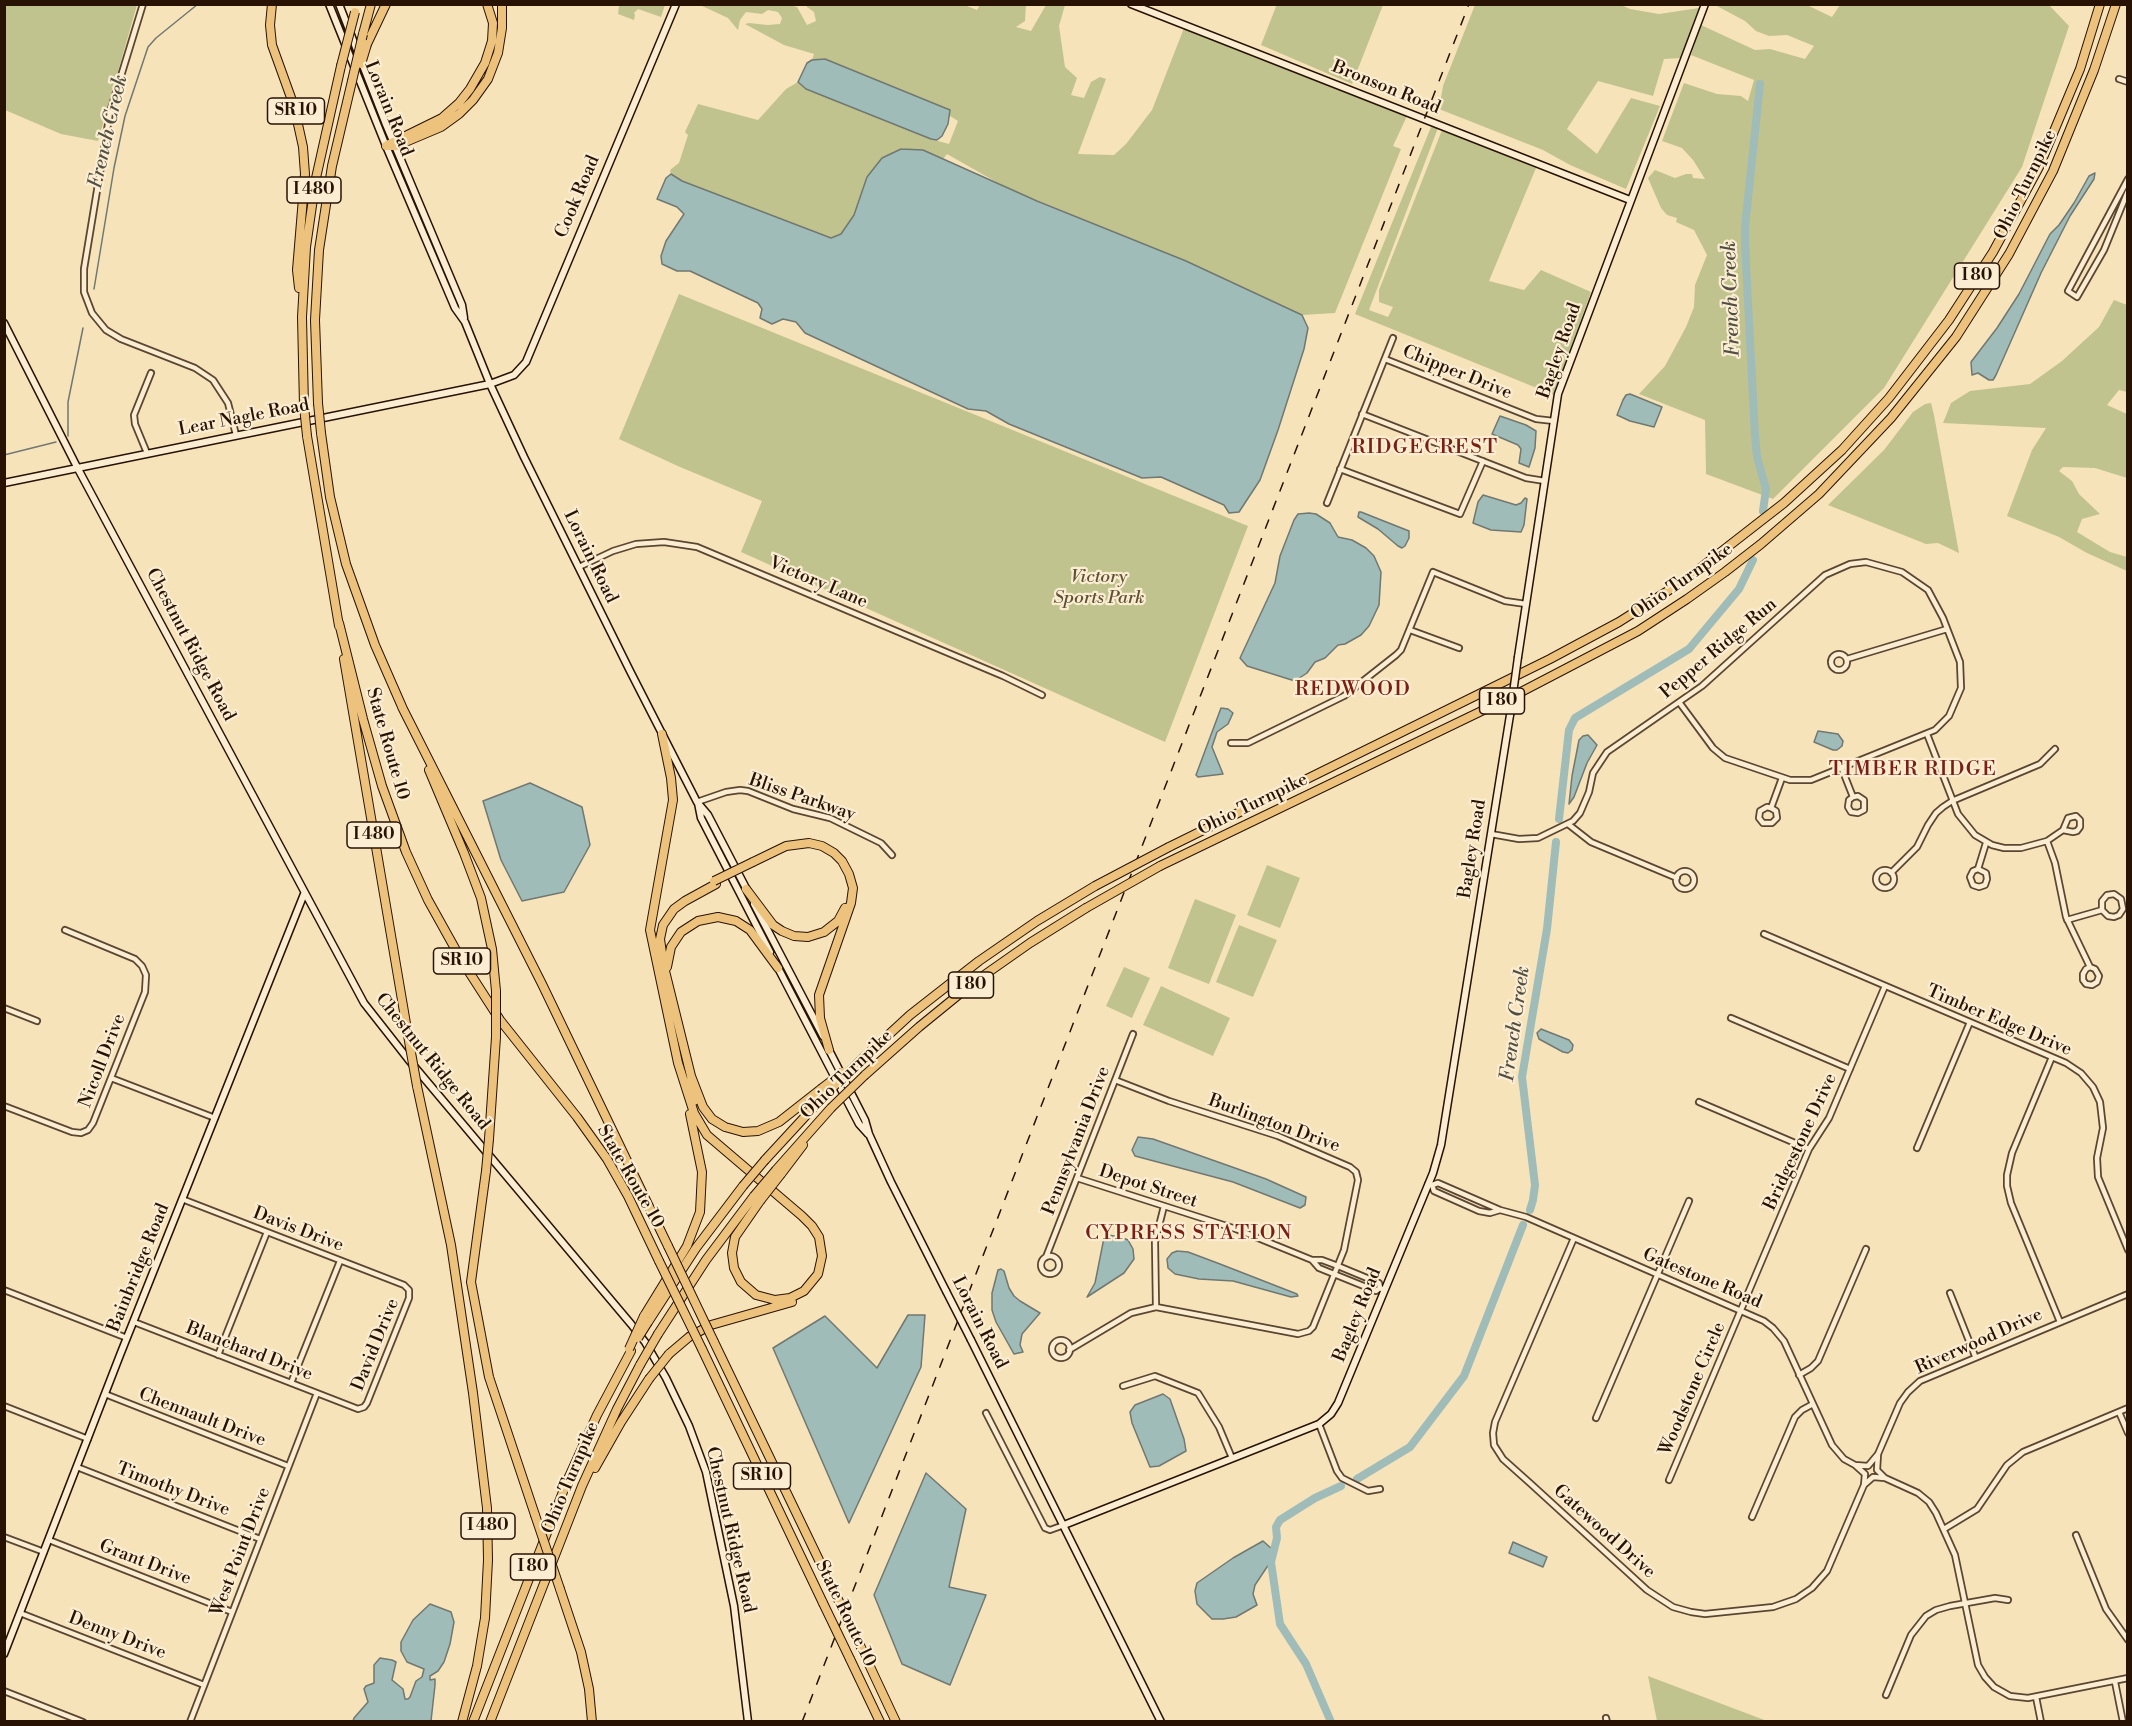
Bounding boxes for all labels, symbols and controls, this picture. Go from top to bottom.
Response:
street label: Bronson Road [1329,56,1443,120]
street label: Lorain Road [359,58,417,160]
water label: French Creek [84,73,134,191]
road number: SR 10 [268,98,324,124]
street label: Ohio Turnpike [1990,127,2062,243]
street label: Cook Road [551,153,605,241]
road number: I 480 [287,177,341,203]
water label: French Creek [1718,241,1746,357]
road number: I 80 [1954,263,2000,289]
street label: Bagley Road [1534,300,1586,402]
street label: Chipper Drive [1399,341,1515,405]
street label: Lear Nagle Road [177,395,311,441]
district label: RIDGECREST [1351,436,1499,460]
street label: Lorain Road [558,507,622,607]
street label: Ohio Turnpike [1627,539,1737,625]
street label: Victory Lane [766,553,870,613]
street label: Chestnut Ridge Road [141,565,239,725]
park label: Victory Sports Park [1053,567,1145,610]
street label: Pepper Ridge Run [1656,594,1782,704]
district label: REDWOOD [1295,678,1411,702]
street label: State Route 10 [361,685,413,803]
road number: I 80 [1480,688,1524,714]
district label: TIMBER RIDGE [1829,758,1997,782]
street label: Ohio Turnpike [1195,769,1311,841]
street label: Bliss Parkway [746,770,858,826]
street label: Bagley Road [1455,798,1491,900]
road number: I 480 [347,822,401,848]
road number: SR 10 [434,948,490,974]
water label: French Creek [1496,965,1536,1083]
road number: I 80 [948,972,994,998]
street label: Timber Edge Drive [1923,981,2075,1061]
street label: Chestnut Ridge Road [370,989,494,1135]
street label: Nicoll Drive [75,1011,131,1111]
street label: Ohio Turnpike [797,1026,897,1124]
street label: Pennsylvania Drive [1039,1064,1115,1218]
street label: Bridgestone Drive [1760,1070,1842,1214]
street label: Burlington Drive [1205,1090,1343,1158]
street label: State Route 10 [592,1121,668,1233]
street label: Depot Street [1096,1161,1200,1213]
street label: Bainbridge Road [103,1201,175,1335]
street label: Davis Drive [250,1203,346,1257]
district label: CYPRESS STATION [1085,1222,1293,1246]
street label: Gatestone Road [1639,1244,1765,1314]
street label: Bagley Road [1329,1265,1387,1365]
street label: Lorain Road [946,1273,1012,1373]
street label: David Drive [348,1296,404,1394]
street label: Riverwood Drive [1912,1304,2046,1380]
street label: Blanchard Drive [183,1318,315,1386]
street label: Woodstone Circle [1655,1319,1731,1459]
street label: Chennault Drive [135,1384,269,1452]
street label: Ohio Turnpike [538,1419,604,1537]
street label: Chestnut Ridge Road [700,1445,760,1615]
street label: Timothy Drive [113,1458,233,1522]
road number: SR 10 [734,1463,790,1489]
street label: Gatewood Drive [1549,1481,1659,1583]
street label: West Point Drive [207,1485,275,1619]
road number: I 480 [461,1513,515,1539]
street label: Grant Drive [96,1536,194,1590]
road number: I 80 [510,1554,556,1580]
street label: State Route 10 [810,1557,880,1671]
street label: Denny Drive [65,1608,169,1664]

